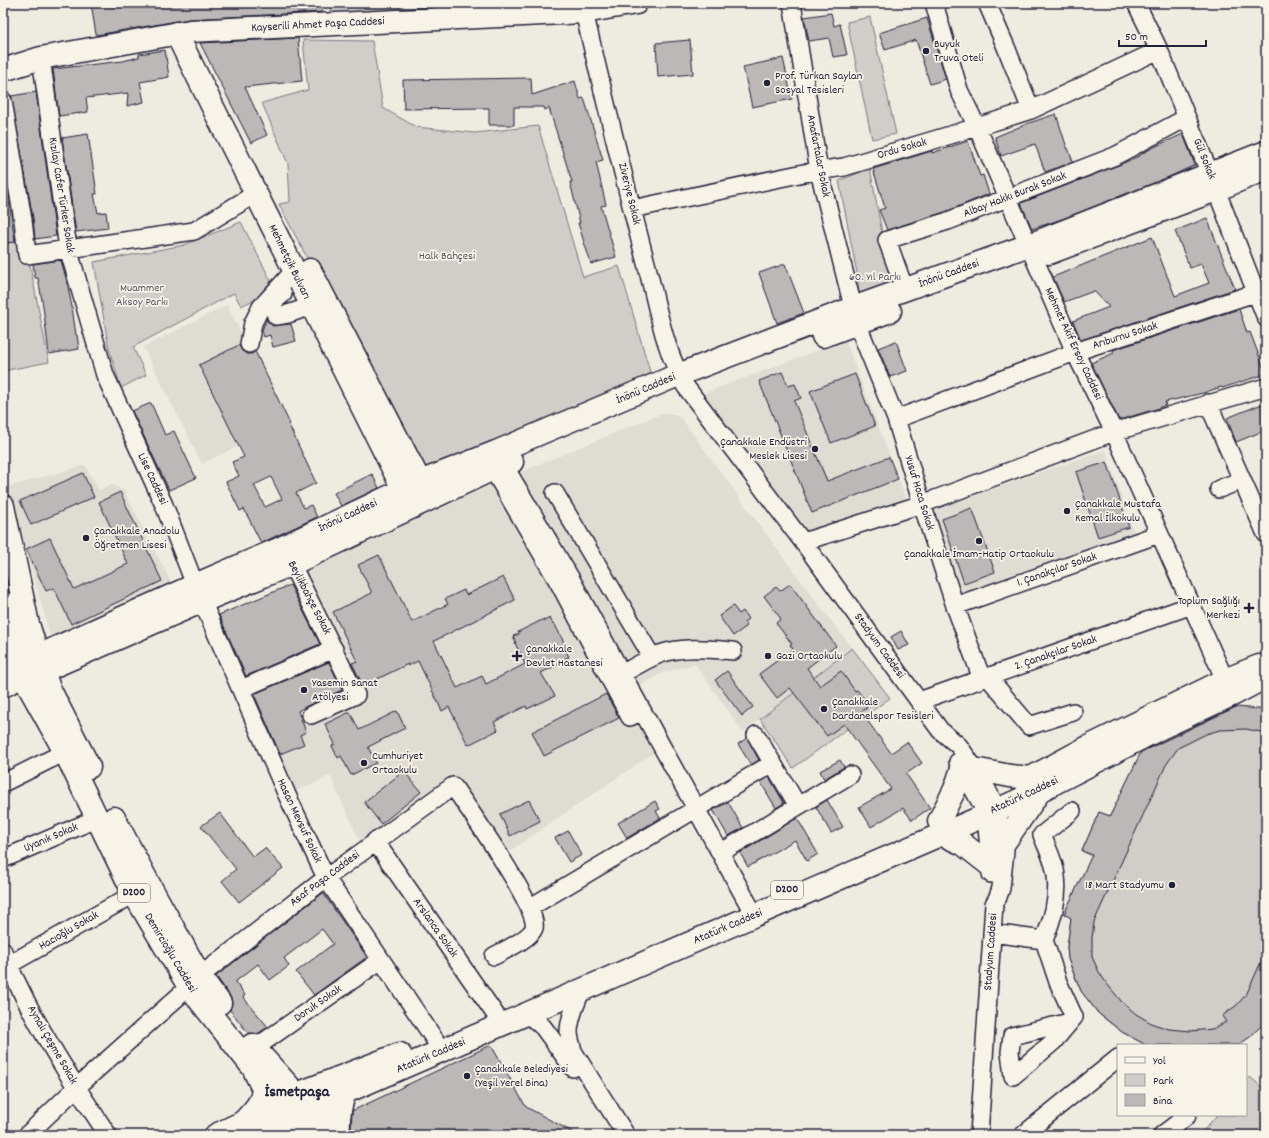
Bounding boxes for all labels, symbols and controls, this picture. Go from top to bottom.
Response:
street label: Kayserili Ahmet Paşa Caddesi [251,13,385,37]
scale bar [1119,22,1206,48]
text: 50 m [1125,29,1148,46]
place label: Buyuk Truva Oteli [934,36,983,67]
marker: Buyuk Truva Oteli [921,46,931,56]
place label: Prof. Türkan Saylan Sosyal Tesisleri [775,68,863,99]
marker: Prof. Türkan Saylan Sosyal Tesisleri [762,78,772,88]
street label: Anafartalar Sokak [802,113,834,199]
street label: Ordu Sokak [875,134,929,164]
street label: Kızılay Cafer Türker Sokak [43,136,79,254]
street label: Gül Sokak [1188,136,1220,182]
street label: Ziveriye Sokak [613,161,645,227]
street label: Albay Hakkı Burak Sokak [961,167,1069,222]
street label: Mehmetçik Bulvarı [264,222,314,302]
park label: Halk Bahçesi [419,248,475,265]
street label: İnönü Caddesi [916,255,982,293]
park label: 60. Yıl Parkı [849,269,901,286]
park label: Muammer Aksoy Parkı [116,280,168,311]
street label: Mehmet Akif Ersoy Caddesi [1039,285,1107,403]
street label: Arıburnu Sokak [1090,317,1160,355]
street label: İnönü Caddesi [614,369,678,409]
place label: Çanakkale Endüstri Meslek Lisesi [720,434,807,465]
marker: Çanakkale Endüstri Meslek Lisesi [810,444,820,454]
street label: Lise Caddesi [133,450,171,508]
street label: Yusuf Hoca Sokak [900,453,938,533]
street label: İnönü Caddesi [316,495,380,537]
place label: Çanakkale Mustafa Kemal İlkokulu [1075,496,1161,527]
marker: Çanakkale Mustafa Kemal İlkokulu [1062,506,1072,516]
place label: Çanakkale Anadolu Öğretmen Lisesi [94,523,179,554]
marker: Çanakkale Anadolu Öğretmen Lisesi [81,533,91,543]
marker: Çanakkale İmam-Hatip Ortaokulu [974,536,984,546]
place label: Çanakkale İmam-Hatip Ortaokulu [904,546,1054,563]
street label: 1. Çanakçılar Sokak [1015,548,1099,592]
street label: Beylikbahçe Sokak [283,558,335,638]
place label: Toplum Sağlığı Merkezi [1178,593,1240,624]
marker: Toplum Sağlığı Merkezi [1243,602,1255,614]
street label: Stadyum Caddesi [849,610,909,682]
street label: 2. Çanakçılar Sokak [1013,631,1100,675]
place label: Çanakkale Devlet Hastanesi [526,641,603,672]
place label: Gazi Ortaokulu [776,648,842,665]
marker: Çanakkale Devlet Hastanesi [511,650,523,662]
marker: Gazi Ortaokulu [763,651,773,661]
place label: Yasemin Sanat Atölyesi [312,675,378,706]
marker: Yasemin Sanat Atölyesi [299,685,309,695]
place label: Çanakkale Dardanelspor Tesisleri [832,694,934,725]
marker: Çanakkale Dardanelspor Tesisleri [819,704,829,714]
place label: Cumhuriyet Ortaokulu [372,748,424,779]
marker: Cumhuriyet Ortaokulu [359,758,369,768]
street label: Atatürk Caddesi [987,773,1061,819]
street label: Hasan Mevsuf Sokak [272,776,326,866]
street label: Uyanık Sokak [21,819,81,857]
street label: Asaf Paşa Caddesi [286,847,364,911]
place label: 18 Mart Stadyumu [1085,877,1164,894]
marker: 18 Mart Stadyumu [1167,880,1177,890]
road number: D200 [771,881,803,899]
road number: D200 [118,884,150,902]
street label: Arslanca Sokak [408,895,462,961]
street label: Atatürk Caddesi [691,905,765,949]
street label: Hacıoğlu Sokak [36,907,102,955]
street label: Demircioğlu Caddesi [140,910,200,996]
street label: Stadyum Caddesi [980,913,1002,991]
street label: Doruk Sokak [291,981,345,1027]
street label: Aynalı Çeşme Sokak [22,1002,82,1088]
street label: Atatürk Caddesi [394,1034,468,1078]
legend [1117,1044,1247,1116]
text: Yol [1153,1053,1166,1070]
place label: Çanakkale Belediyesi (Yeşil Yerel Bina) [475,1061,568,1092]
marker: Çanakkale Belediyesi (Yeşil Yerel Bina) [462,1071,472,1081]
text: Park [1153,1073,1174,1090]
district label: İsmetpaşa [265,1081,331,1104]
text: Bina [1153,1093,1172,1110]

